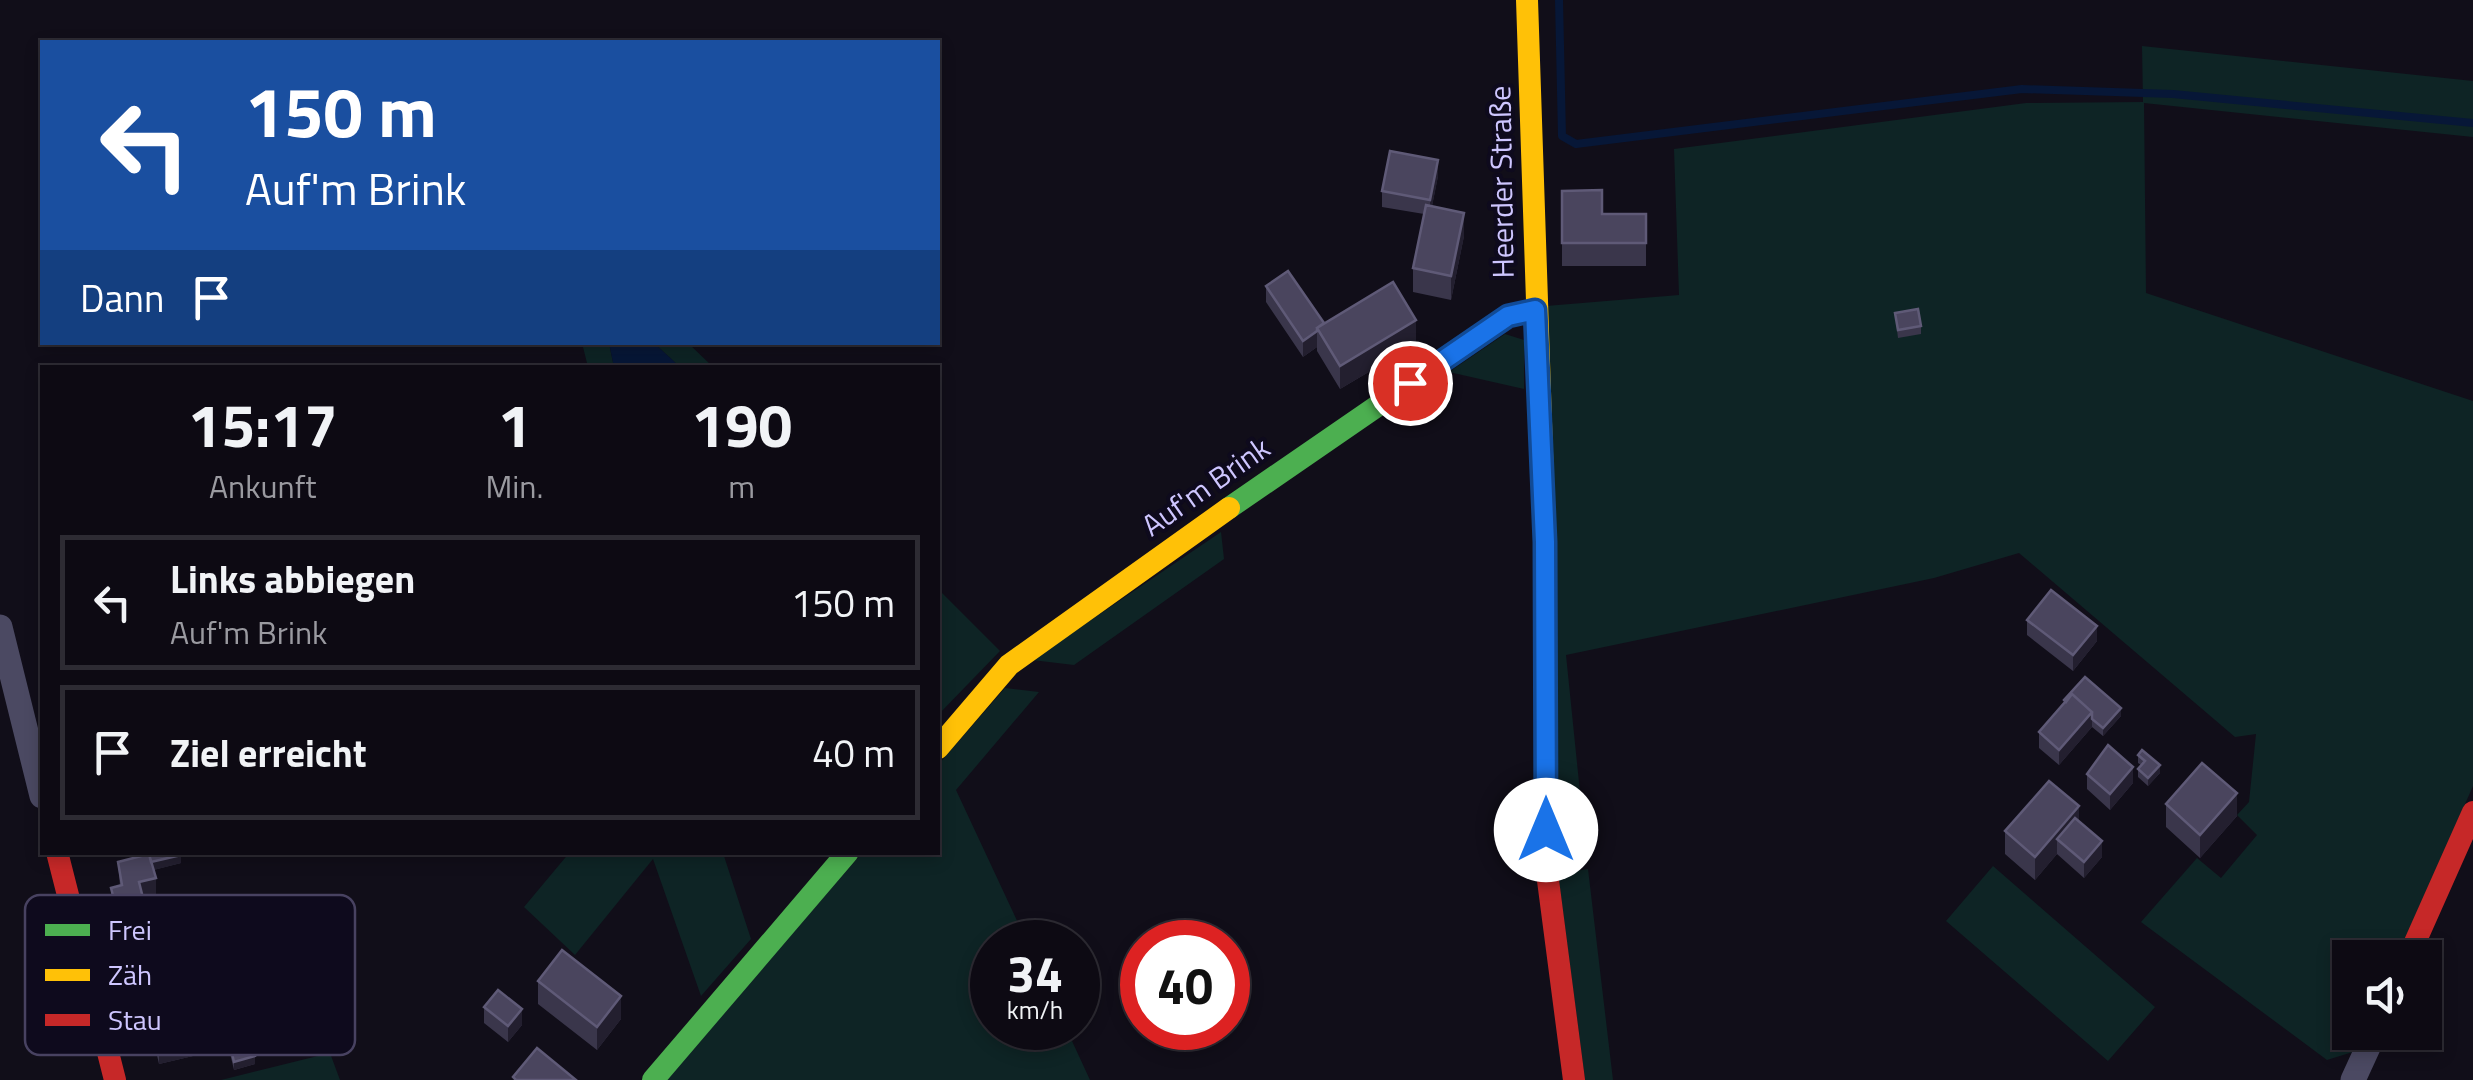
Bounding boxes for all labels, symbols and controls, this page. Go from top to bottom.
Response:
text: 150 m [245,58,437,164]
icon: left [80,80,210,210]
street label: Heerder Straße [1476,85,1526,279]
text: Auf'm Brink [245,154,466,222]
text: Dann [80,269,164,327]
icon: arrive [184,270,239,325]
pin [1368,341,1453,426]
icon: arrive [1383,356,1438,411]
text: 15:17 [188,379,338,470]
text: 1 [498,379,531,470]
text: 190 [691,379,792,470]
street label: Auf'm Brink [1132,425,1279,547]
text: Ankunft [209,462,317,510]
text: Min. [485,462,543,510]
text: m [728,462,755,510]
text: Links abbiegen [170,550,415,608]
text: 150 m [791,574,895,632]
icon: left [85,575,140,630]
text: Auf'm Brink [170,608,327,656]
text: Ziel erreicht [170,724,367,782]
text: 40 m [812,724,895,782]
icon: arrive [85,725,140,780]
position arrow [1494,778,1598,882]
legend [25,895,355,1055]
text: Frei [108,908,152,951]
speed limit sign: 40 [1120,920,1250,1050]
text: 34 [1007,935,1063,1011]
map controls [2332,940,2442,1050]
button: sound [2332,940,2442,1050]
text: Zäh [108,953,152,996]
text: km/h [1007,991,1063,1029]
text: Stau [108,998,162,1041]

